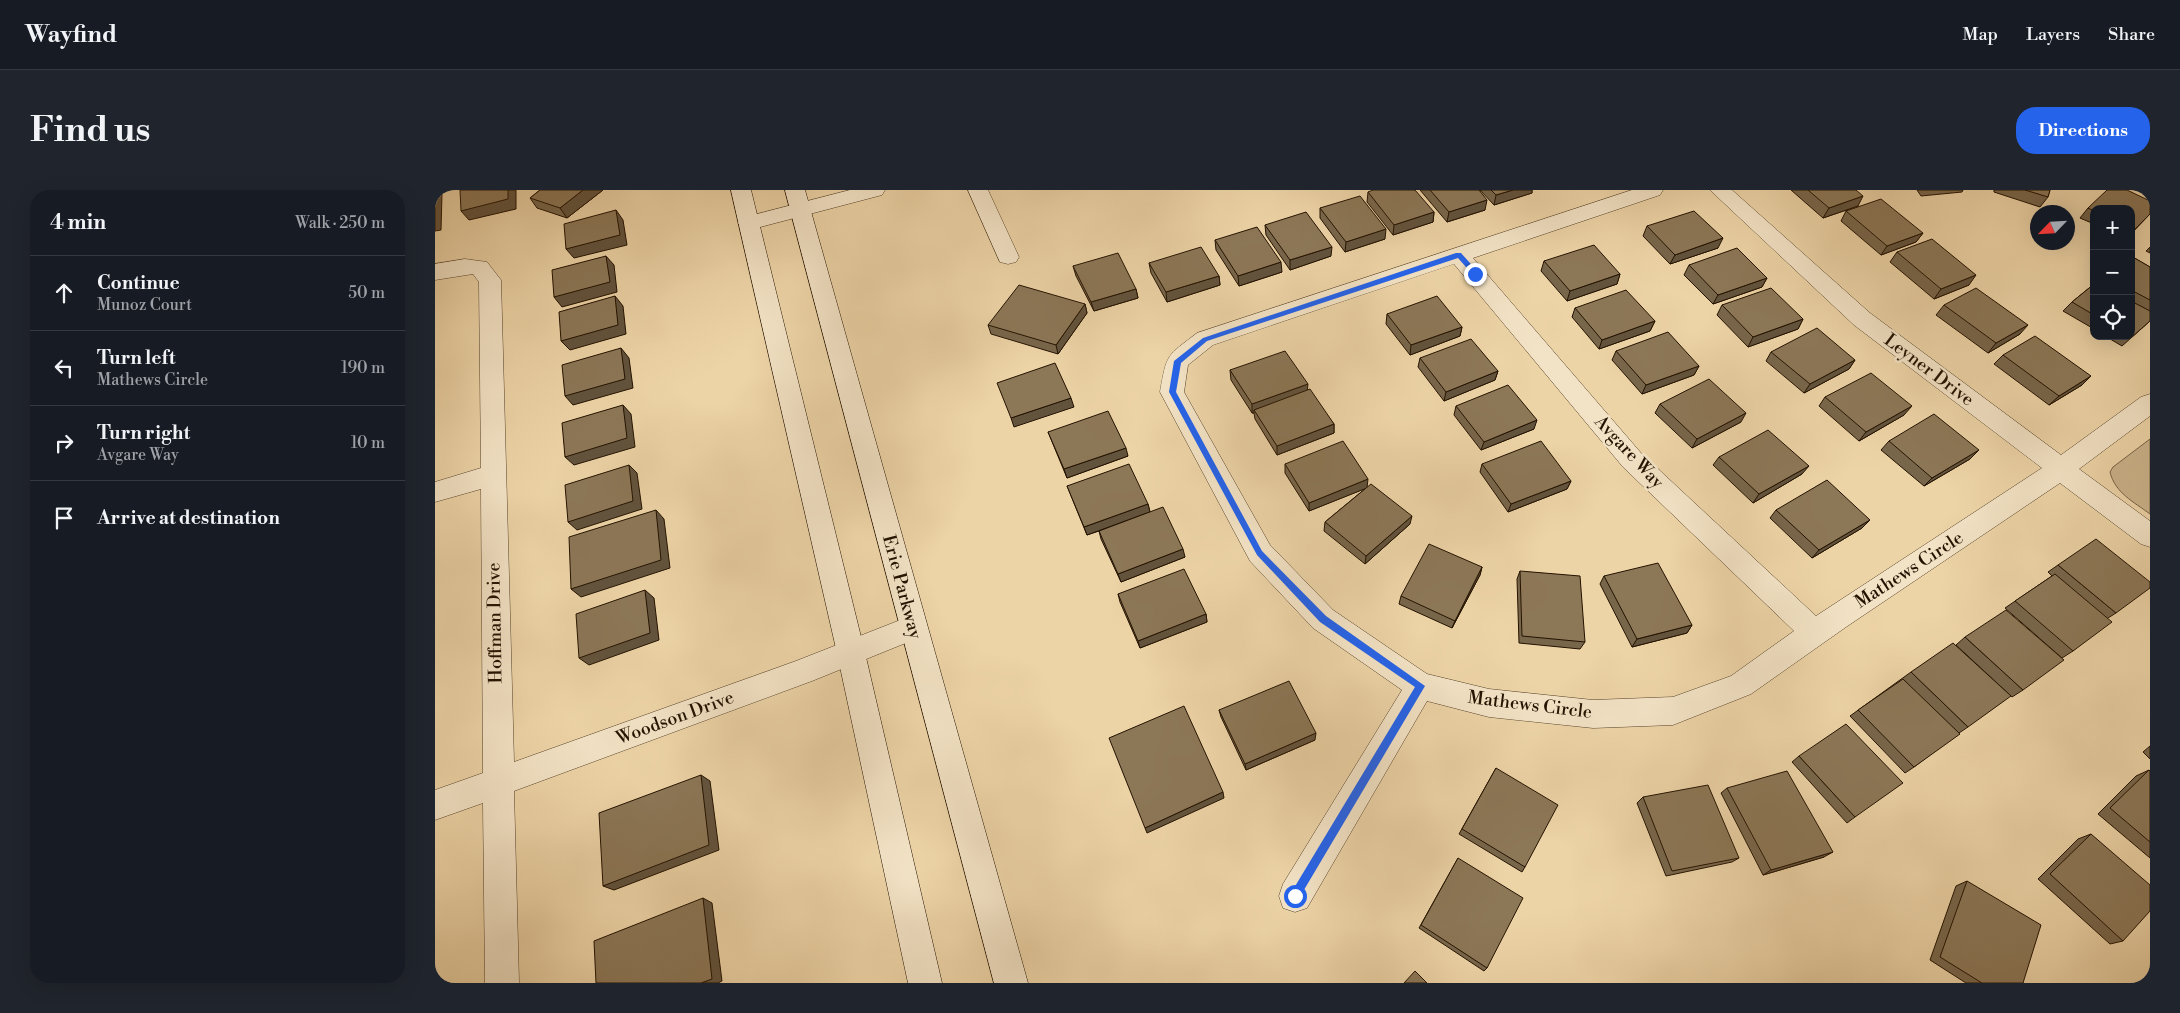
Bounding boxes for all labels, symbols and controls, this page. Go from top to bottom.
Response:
text: Wayfind [25,20,117,50]
text: Map [1963,23,1998,46]
text: Layers [2026,23,2080,46]
text: Share [2108,23,2155,46]
button: Directions [2016,107,2150,154]
text: Find us [30,109,150,152]
north arrow [2030,205,2075,250]
map controls [2090,205,2135,340]
button: + [2090,205,2135,250]
text: 4 min [50,210,106,236]
text: Walk · 250 m [295,213,385,233]
button: − [2090,250,2135,295]
route end [1464,263,1487,286]
text: Continue [97,271,180,295]
icon: ahead [50,279,78,307]
text: 50 m [348,283,385,303]
text: Munoz Court [97,295,192,315]
button: locate [2090,295,2135,340]
street label: Leyner Drive [1879,329,1979,411]
text: Turn left [97,346,176,370]
icon: left [50,354,78,382]
text: 190 m [341,358,385,378]
text: Mathews Circle [97,370,208,390]
street label: Avgare Way [1589,410,1669,494]
text: Turn right [97,421,190,445]
icon: right [50,429,78,457]
text: 10 m [351,433,385,453]
text: Avgare Way [97,445,179,465]
icon: arrive [50,504,78,532]
text: Arrive at destination [97,506,280,530]
street label: Mathews Circle [1850,526,1968,614]
street label: Erie Parkway [877,532,927,642]
street label: Hoffman Drive [482,562,508,684]
street label: Woodson Drive [612,686,737,750]
street label: Mathews Circle [1467,686,1593,724]
route start [1284,885,1307,908]

